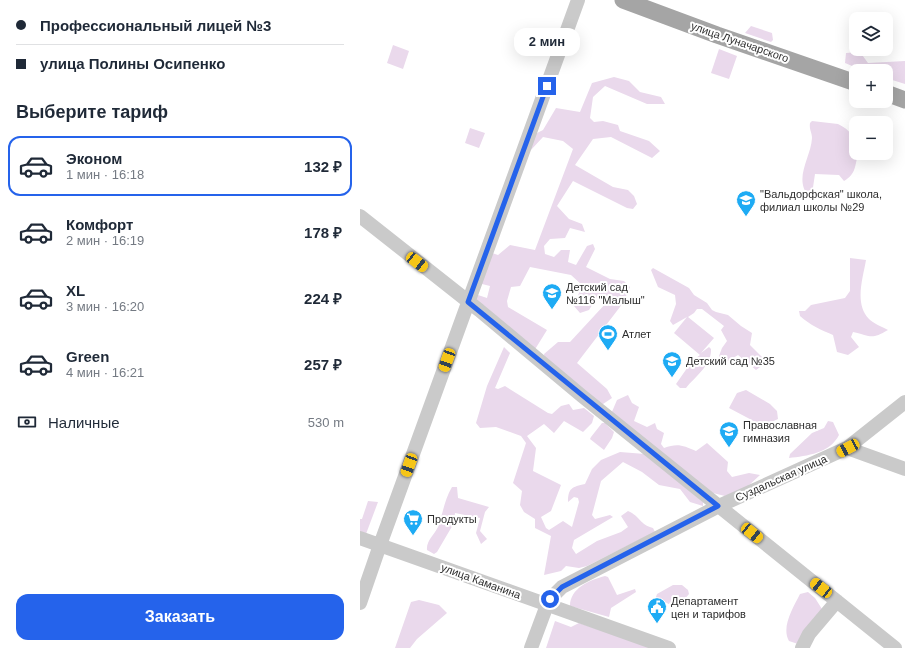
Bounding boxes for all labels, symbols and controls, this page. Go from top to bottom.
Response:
map controls [849,12,893,160]
button: layers [849,12,893,56]
text: Профессиональный лицей №3 [40,17,271,34]
street label: улица Луначарского [690,20,790,64]
callout: 2 мин [514,28,580,56]
text: 2 мин [529,34,565,49]
text: улица Полины Осипенко [40,55,225,72]
button: + [849,64,893,108]
route end [538,77,556,95]
text: Выберите тариф [16,102,168,122]
button: − [849,116,893,160]
icon: car [18,148,54,184]
text: Эконом [66,150,122,167]
text: 132 ₽ [304,158,342,175]
text: 1 мин · 16:18 [66,167,144,182]
place label: "Вальдорфская" школа, филиал школы №29 [760,188,882,213]
school or university icon: "Вальдорфская" школа, филиал школы №29 [735,189,757,217]
icon: car [18,214,54,250]
text: Комфорт [66,216,133,233]
text: 178 ₽ [304,224,342,241]
text: 2 мин · 16:19 [66,233,144,248]
car [404,250,430,274]
icon: car [18,280,54,316]
place label: Детский сад №116 "Малыш" [566,281,645,306]
text: XL [66,282,85,299]
school or university icon: Детский сад №116 "Малыш" [541,282,563,310]
text: 224 ₽ [304,290,342,307]
text: 3 мин · 16:20 [66,299,144,314]
sports icon: Атлет [597,323,619,351]
place label: Атлет [622,328,651,340]
icon: car [18,346,54,382]
car [437,347,457,373]
text: Green [66,348,109,365]
school or university icon: Детский сад №35 [661,350,683,378]
place label: Детский сад №35 [686,355,775,367]
text: 257 ₽ [304,356,342,373]
text: 4 мин · 16:21 [66,365,144,380]
icon: cash [16,411,38,433]
text: Наличные [48,414,120,431]
text: 530 m [308,415,344,430]
place label: Православная гимназия [743,419,817,444]
school or university icon: Православная гимназия [718,420,740,448]
car [835,437,861,459]
car [399,452,419,478]
street label: Суздальская улица [733,452,829,504]
supermarket icon: Продукты [402,508,424,536]
place label: Продукты [427,513,477,525]
car [739,521,765,545]
street label: улица Каманина [440,561,523,601]
car [808,576,834,600]
route start [541,590,559,608]
button: Заказать [16,594,344,640]
place label: Департамент цен и тарифов [671,595,746,620]
public building icon: Департамент цен и тарифов [646,596,668,624]

